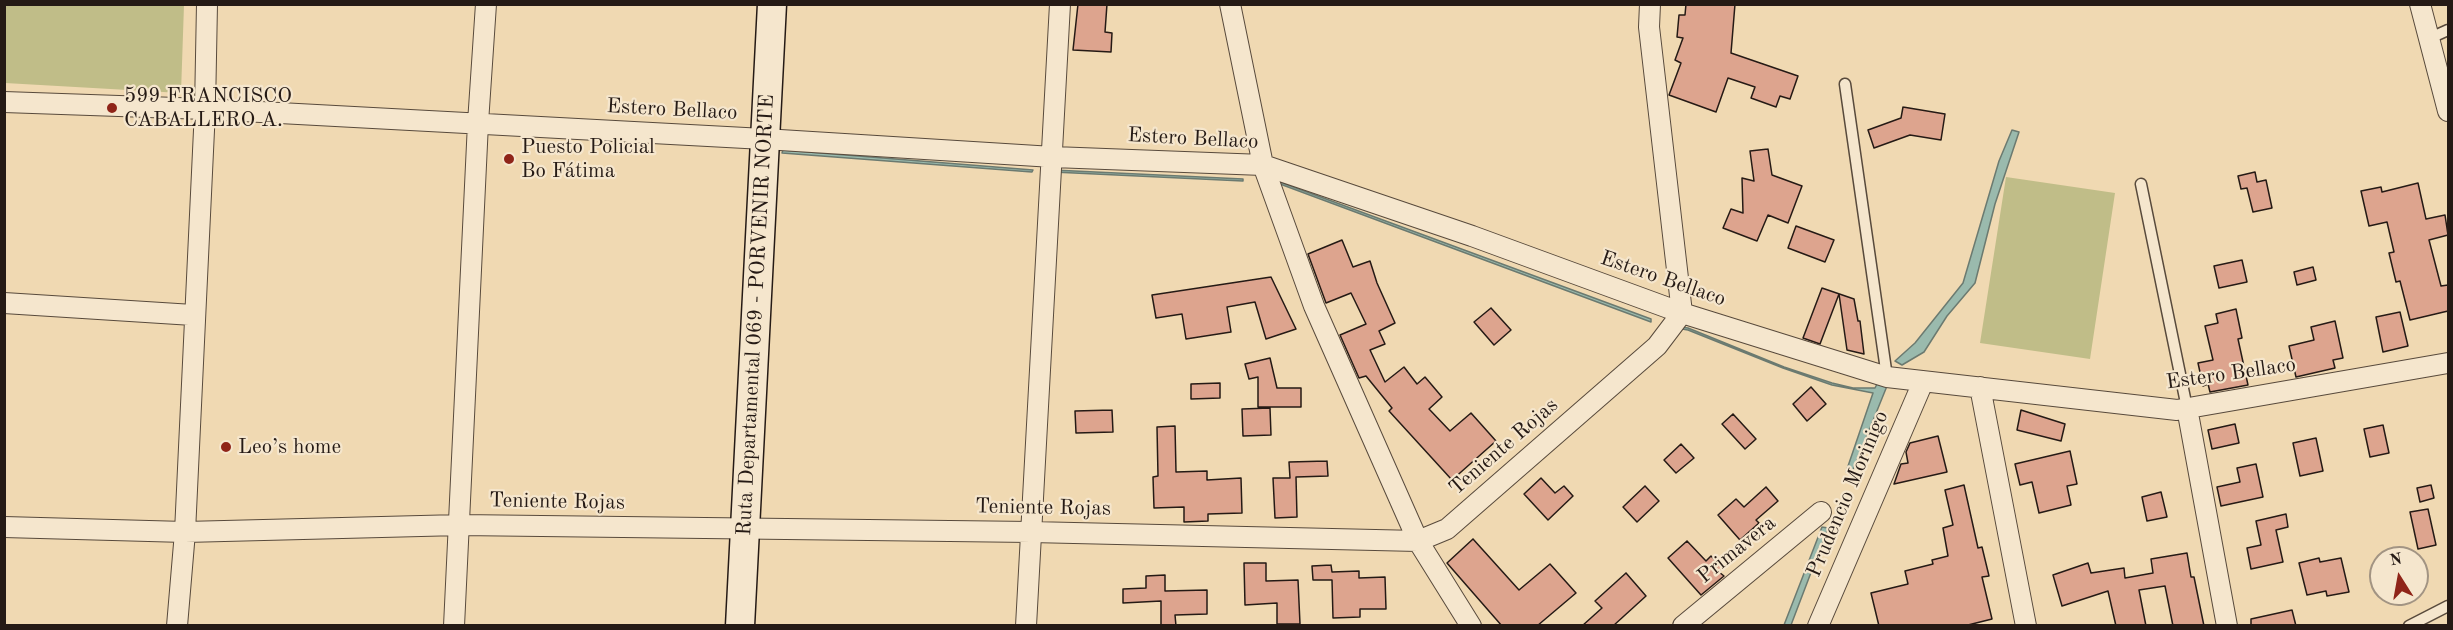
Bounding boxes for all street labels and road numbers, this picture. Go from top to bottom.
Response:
street label: Estero Bellaco [606,94,738,126]
street label: Ruta Departamental 069 - PORVENIR NORTE [732,94,780,536]
street label: Estero Bellaco [1127,123,1259,155]
street label: Estero Bellaco [1597,246,1729,312]
street label: Estero Bellaco [2164,352,2298,396]
street label: Teniente Rojas [1444,393,1564,501]
street label: Prudencio Morinigo [1802,407,1894,581]
street label: Teniente Rojas [489,488,625,516]
street label: Teniente Rojas [975,494,1111,522]
street label: Primavera [1693,511,1781,589]

